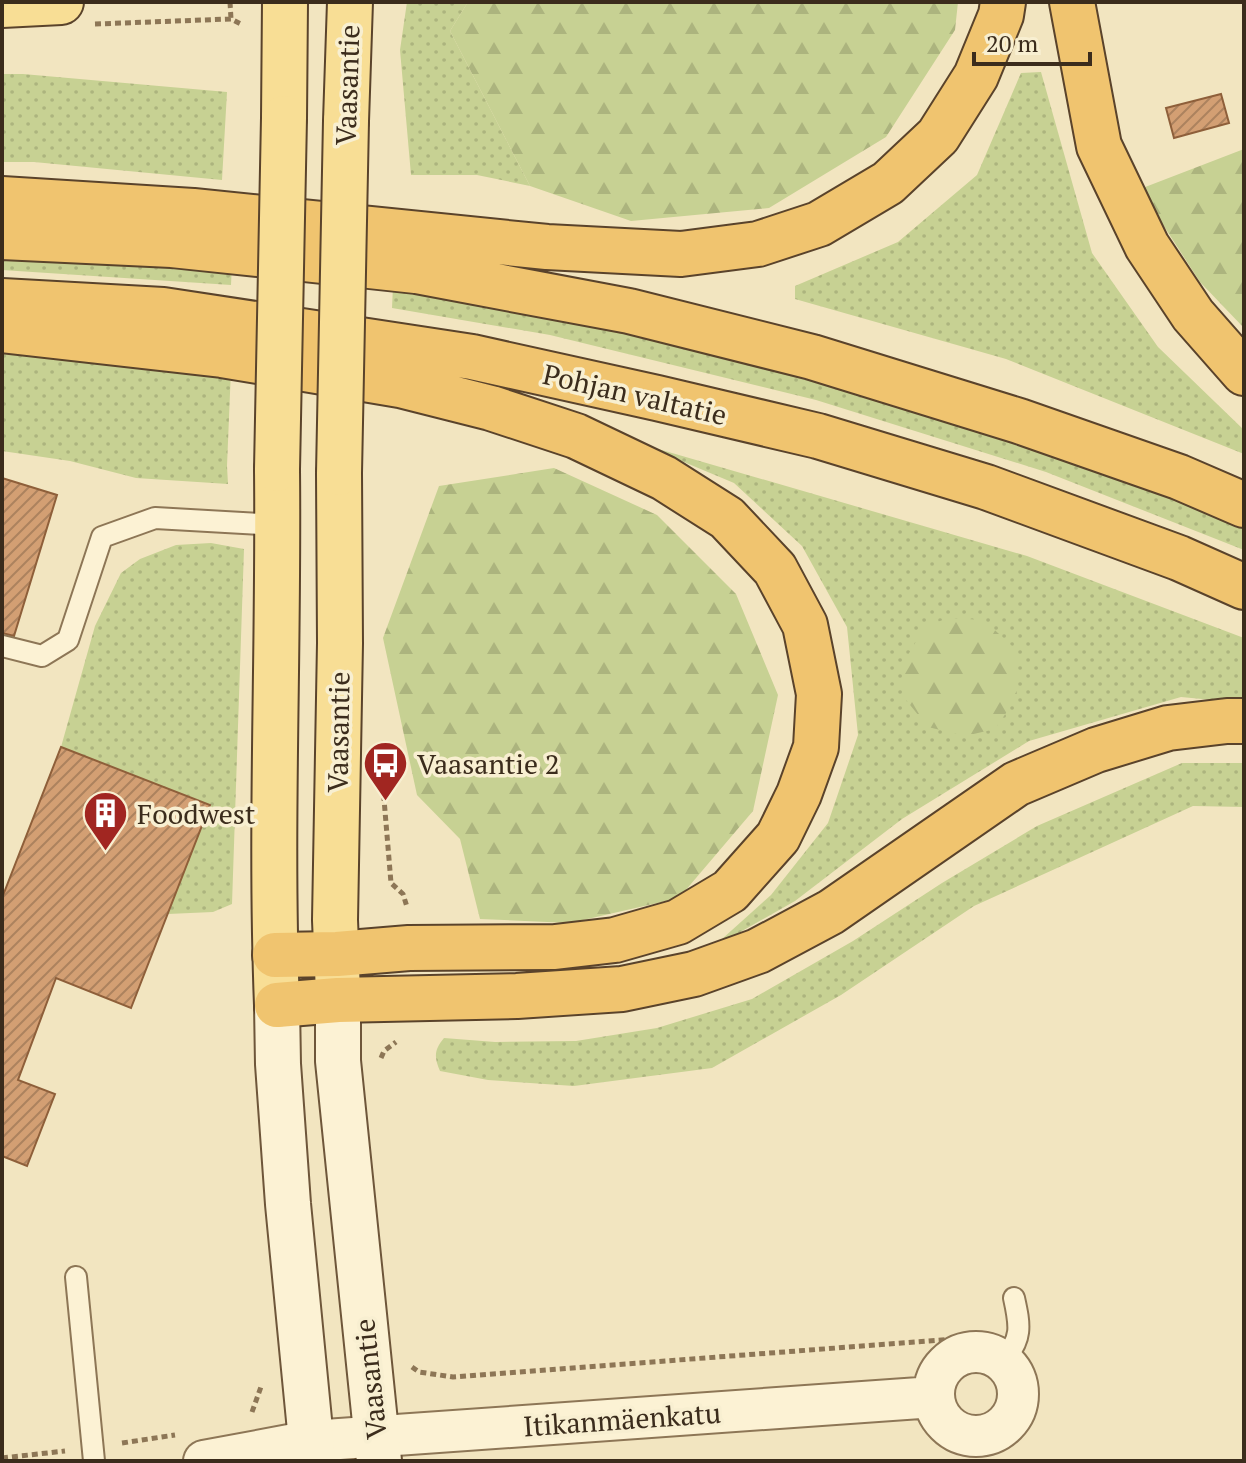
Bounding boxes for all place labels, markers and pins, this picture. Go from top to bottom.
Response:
bus stop icon: Vaasantie 2 [362,739,410,802]
place label: Vaasantie 2 [417,745,560,782]
building icon: Foodwest [82,789,130,852]
place label: Foodwest [137,795,256,832]

